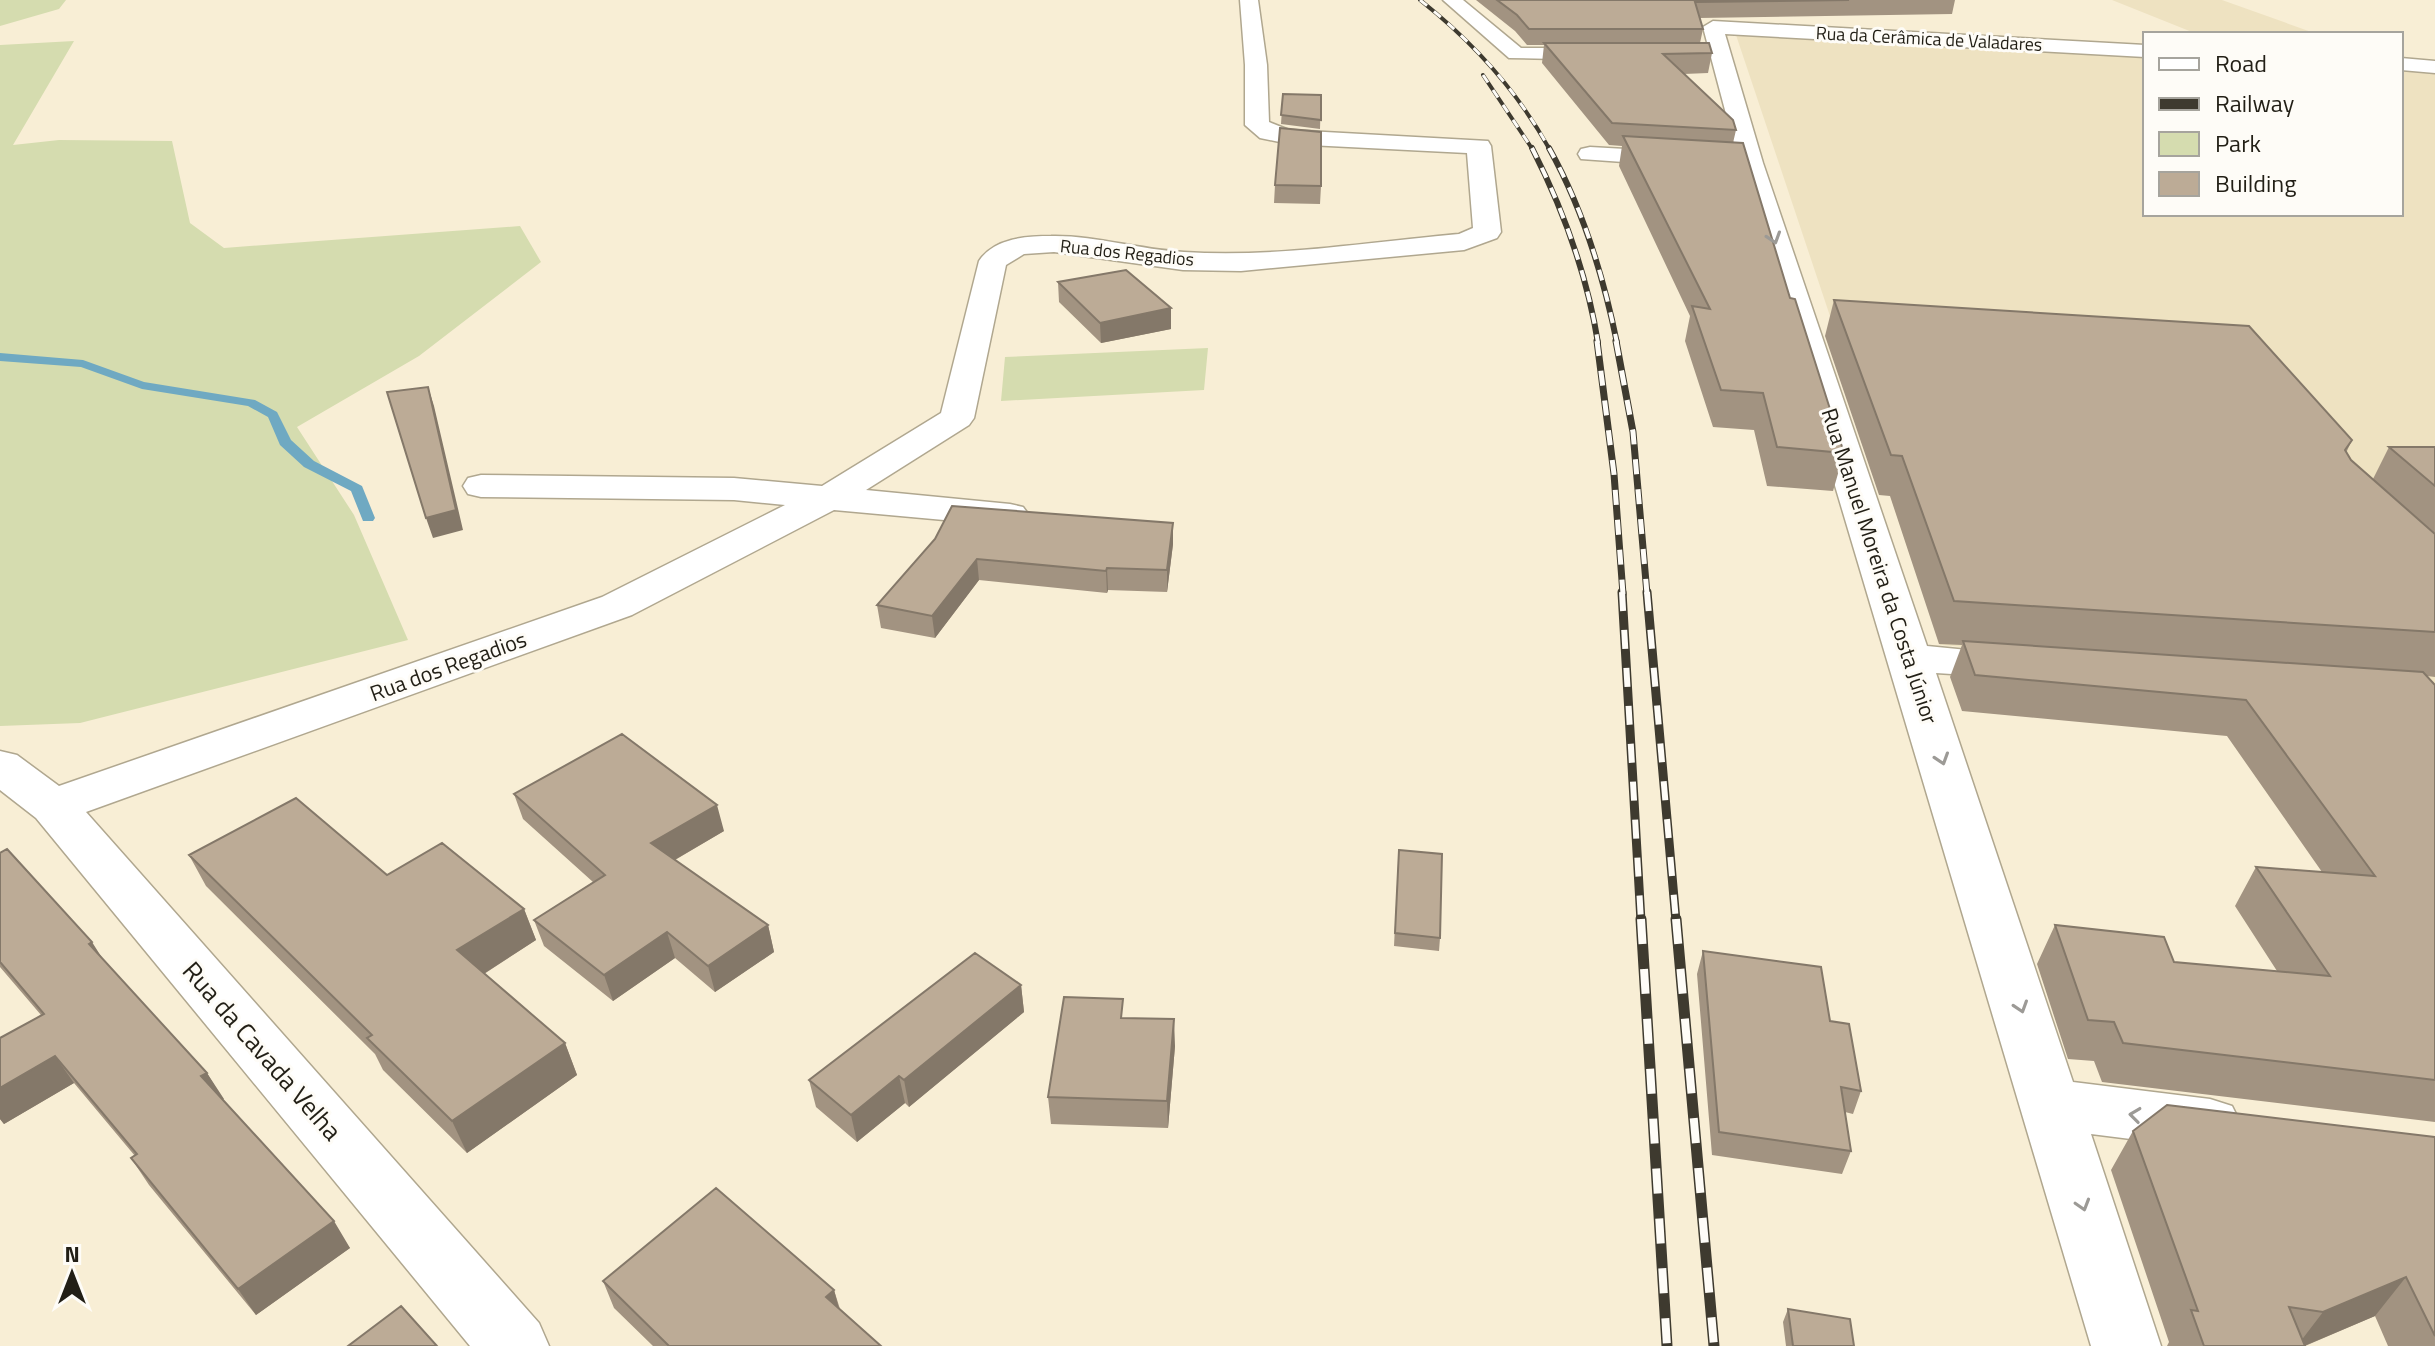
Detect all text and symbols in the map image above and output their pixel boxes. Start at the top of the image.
street label: Rua da Cerâmica de Valadares [1815,19,2043,58]
legend [2143,32,2403,216]
text: Road [2215,45,2267,81]
text: Railway [2215,85,2295,121]
text: Park [2215,125,2261,161]
text: Building [2215,165,2297,201]
one-way arrow [1765,230,1781,244]
street label: Rua dos Regadios [1059,232,1195,273]
street label: Rua Manuel Moreira da Costa Júnior [1813,404,1947,729]
street label: Rua dos Regadios [365,622,531,710]
one-way arrow [1932,751,1948,765]
street label: Rua da Cavada Velha [173,952,351,1149]
one-way arrow [2011,999,2027,1013]
one-way arrow [2128,1106,2141,1123]
one-way arrow [2074,1198,2090,1212]
north arrow [32,1234,112,1314]
text: N [64,1237,80,1271]

